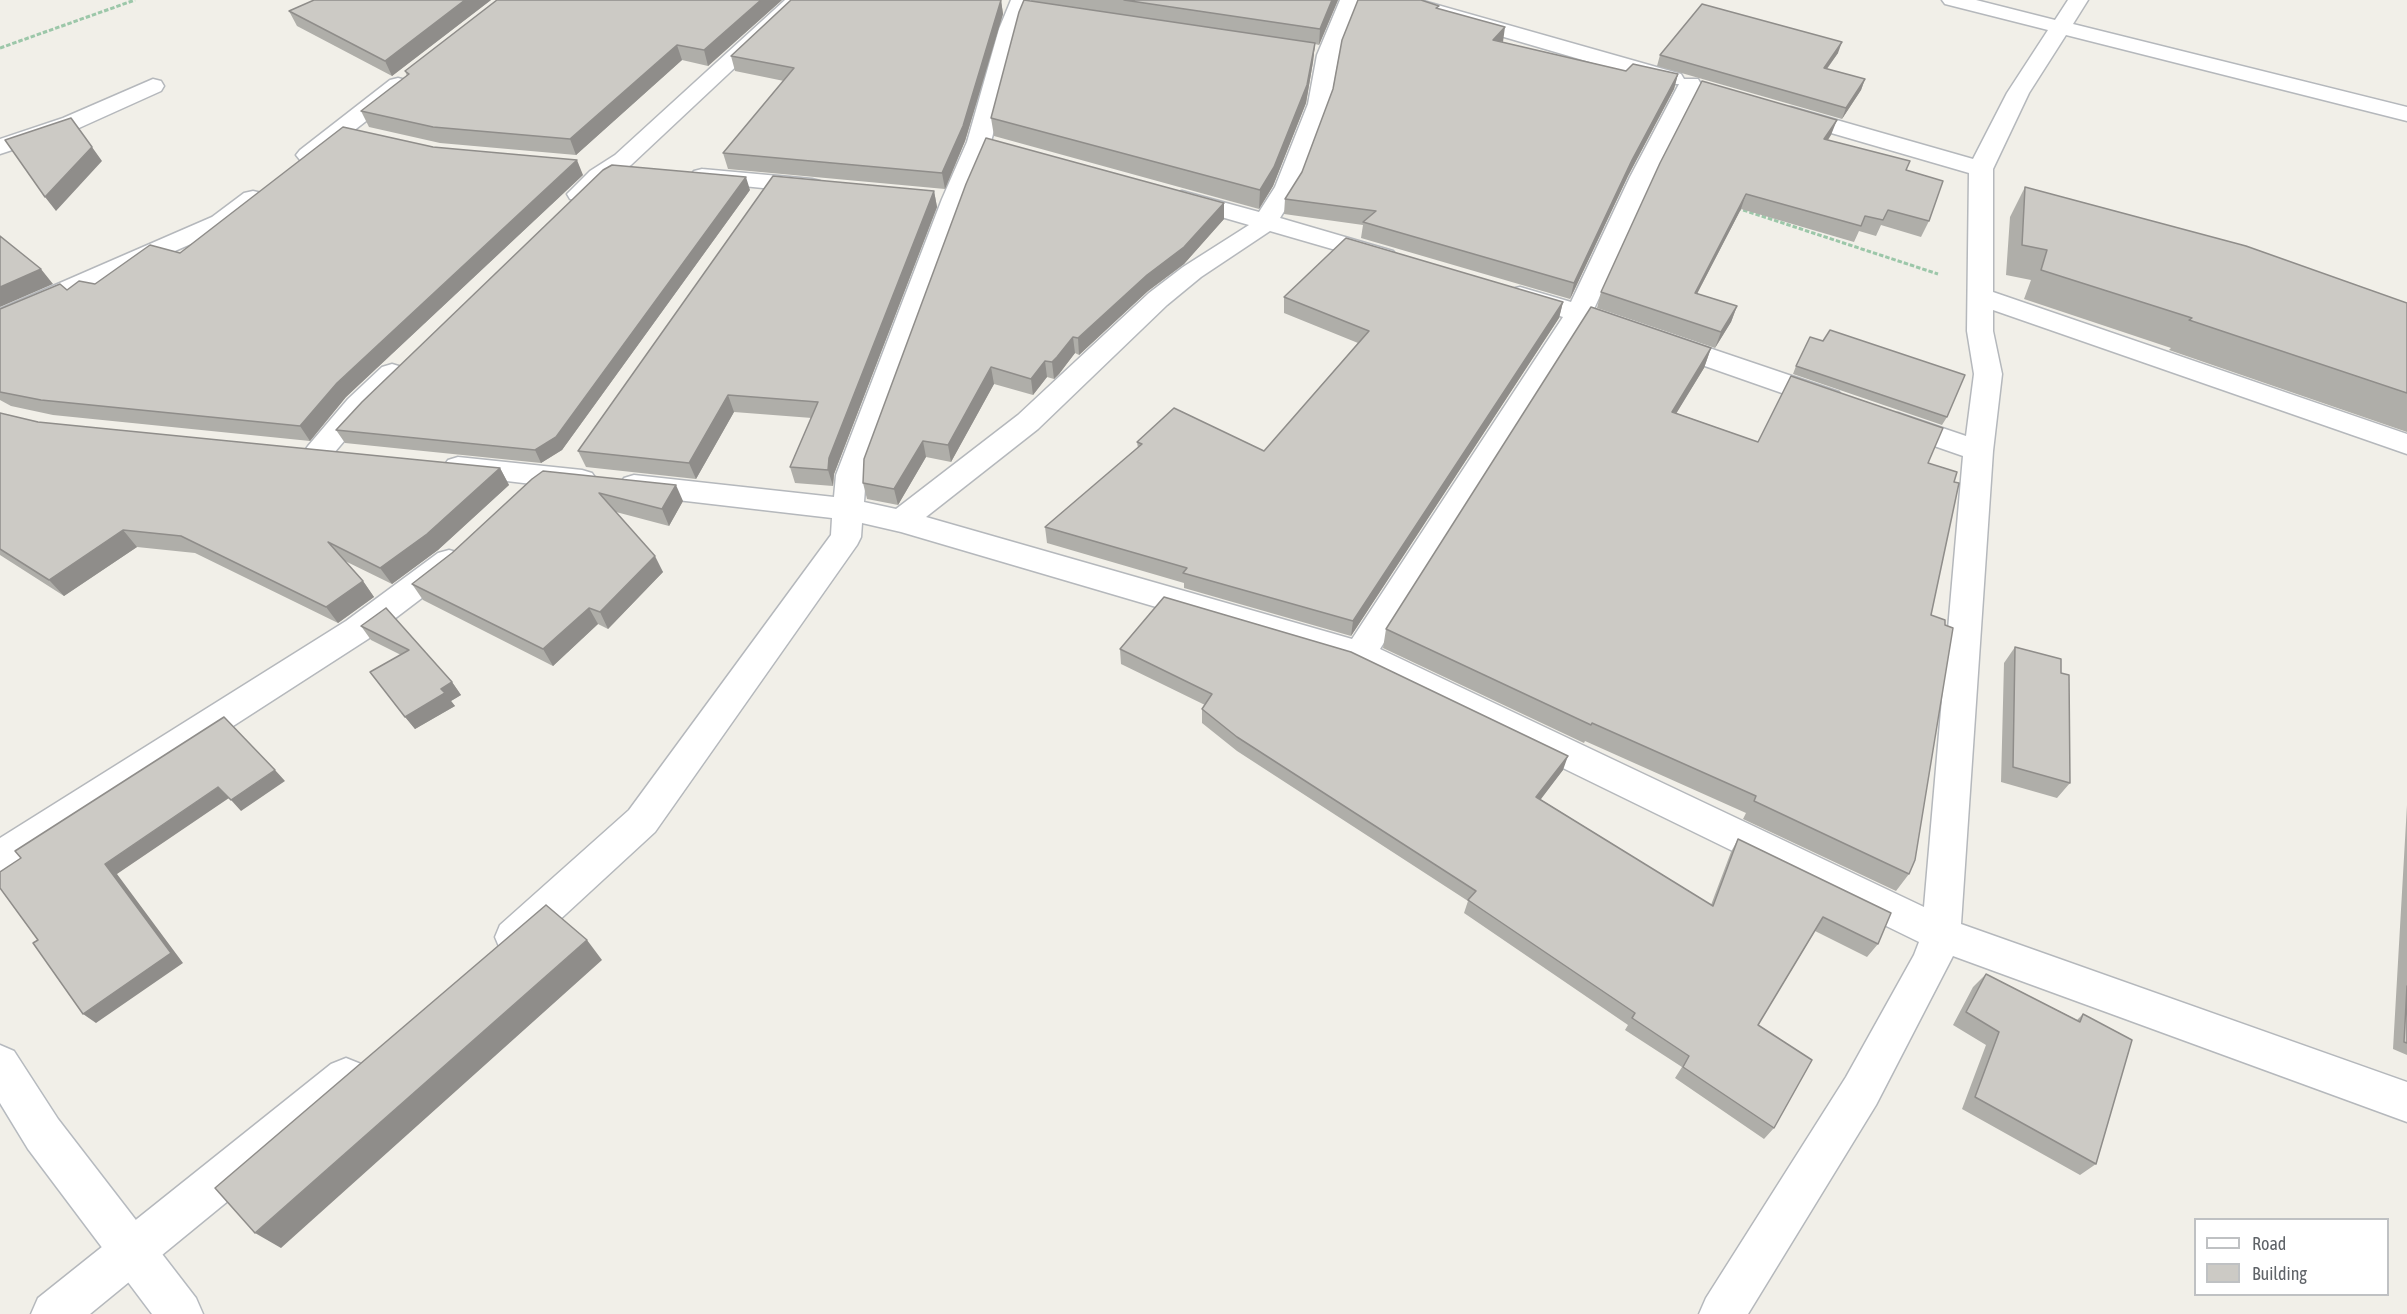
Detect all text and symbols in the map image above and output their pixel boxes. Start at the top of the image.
legend [2194,1218,2389,1296]
text: Road [2252,1233,2286,1254]
text: Building [2252,1263,2307,1284]

